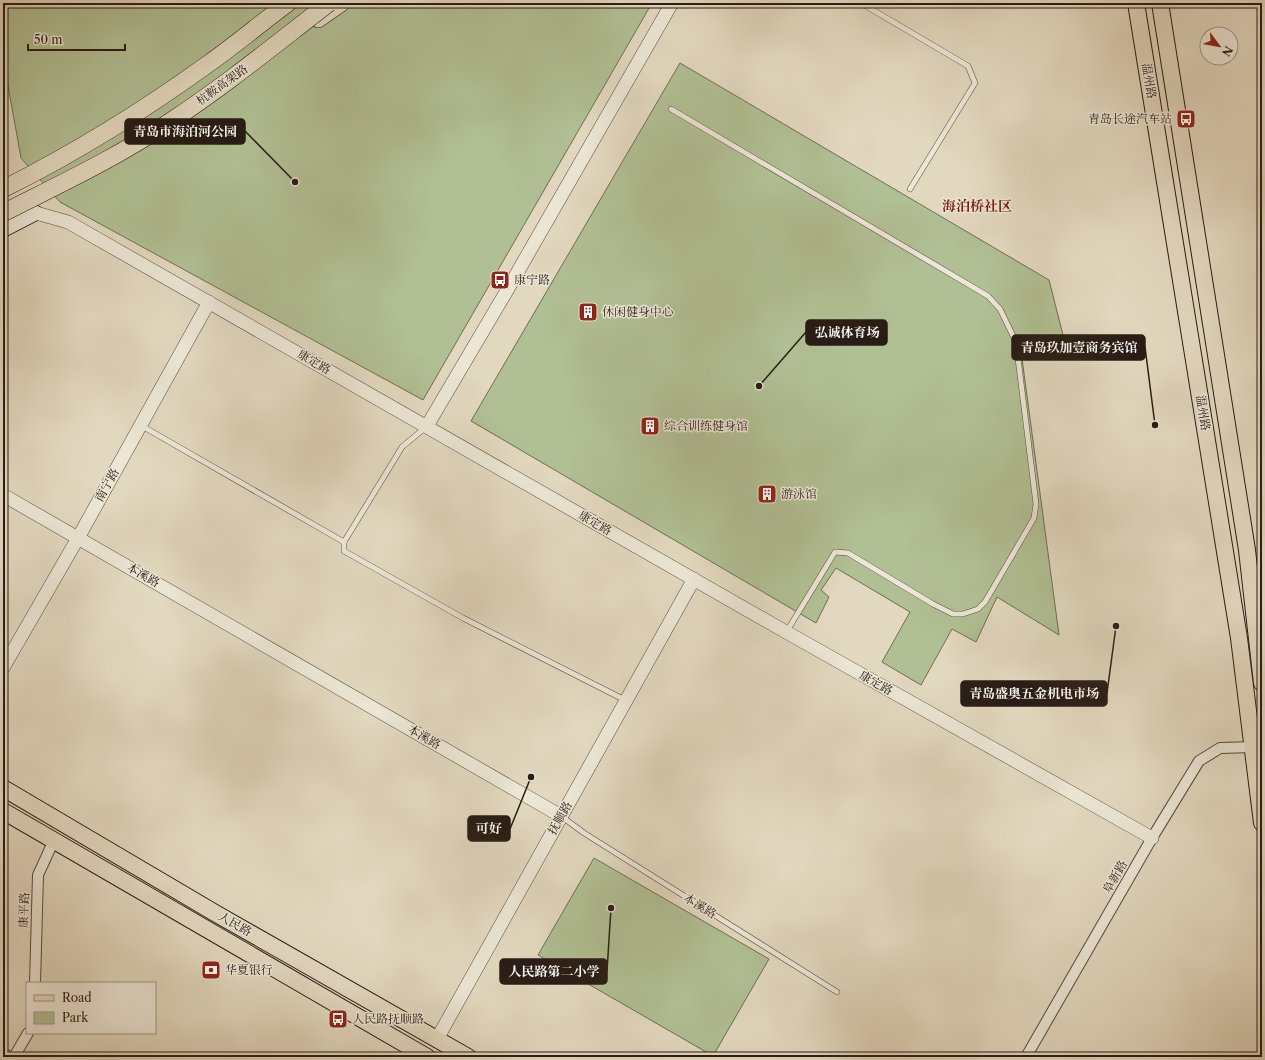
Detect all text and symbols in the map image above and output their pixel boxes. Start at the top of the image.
scale bar [28,26,125,52]
north arrow [1199,26,1239,66]
text: 50 m [34,32,63,47]
text: N [1219,44,1236,59]
street label: 杭鞍高架路 [193,61,250,108]
street label: 温州路 [1139,62,1160,100]
bus stop icon: 青岛长途汽车站 [1175,108,1197,130]
place label: 青岛长途汽车站 [1088,111,1172,126]
callout: 青岛市海泊河公园 [125,119,245,144]
text: 青岛市海泊河公园 [133,123,237,139]
district label: 海泊桥社区 [942,197,1012,215]
bus stop icon: 康宁路 [489,269,511,291]
place label: 康宁路 [514,272,550,287]
building icon: 休闲健身中心 [577,301,599,323]
place label: 休闲健身中心 [602,304,674,319]
callout: 弘诚体育场 [806,320,887,345]
text: 弘诚体育场 [814,324,880,340]
callout: 青岛玖加壹商务宾馆 [1012,335,1145,360]
text: 青岛玖加壹商务宾馆 [1020,339,1138,355]
street label: 康定路 [295,346,334,377]
street label: 温州路 [1193,394,1214,432]
building icon: 综合训练健身馆 [639,415,661,437]
place label: 综合训练健身馆 [664,418,748,433]
street label: 南宁路 [91,465,122,504]
building icon: 游泳馆 [756,483,778,505]
place label: 游泳馆 [781,486,817,501]
street label: 康定路 [576,507,615,538]
street label: 本溪路 [124,559,163,590]
street label: 康定路 [857,667,896,698]
callout: 青岛盛奥五金机电市场 [961,681,1107,706]
text: 青岛盛奥五金机电市场 [969,685,1099,701]
street label: 本溪路 [405,721,444,752]
street label: 抚顺路 [544,798,575,837]
callout: 可好 [468,816,510,841]
text: 可好 [476,820,502,836]
street label: 阜新路 [1099,857,1130,896]
street label: 本溪路 [681,890,720,921]
street label: 康平路 [15,892,32,928]
street label: 人民路 [216,908,255,939]
bank icon: 华夏银行 [200,959,222,981]
callout: 人民路第二小学 [500,959,607,984]
place label: 华夏银行 [225,962,273,977]
text: 人民路第二小学 [508,963,600,979]
legend [26,982,156,1034]
text: Road [62,990,92,1005]
bus stop icon: 人民路抚顺路 [327,1008,349,1030]
text: Park [62,1010,89,1025]
place label: 人民路抚顺路 [352,1011,424,1026]

